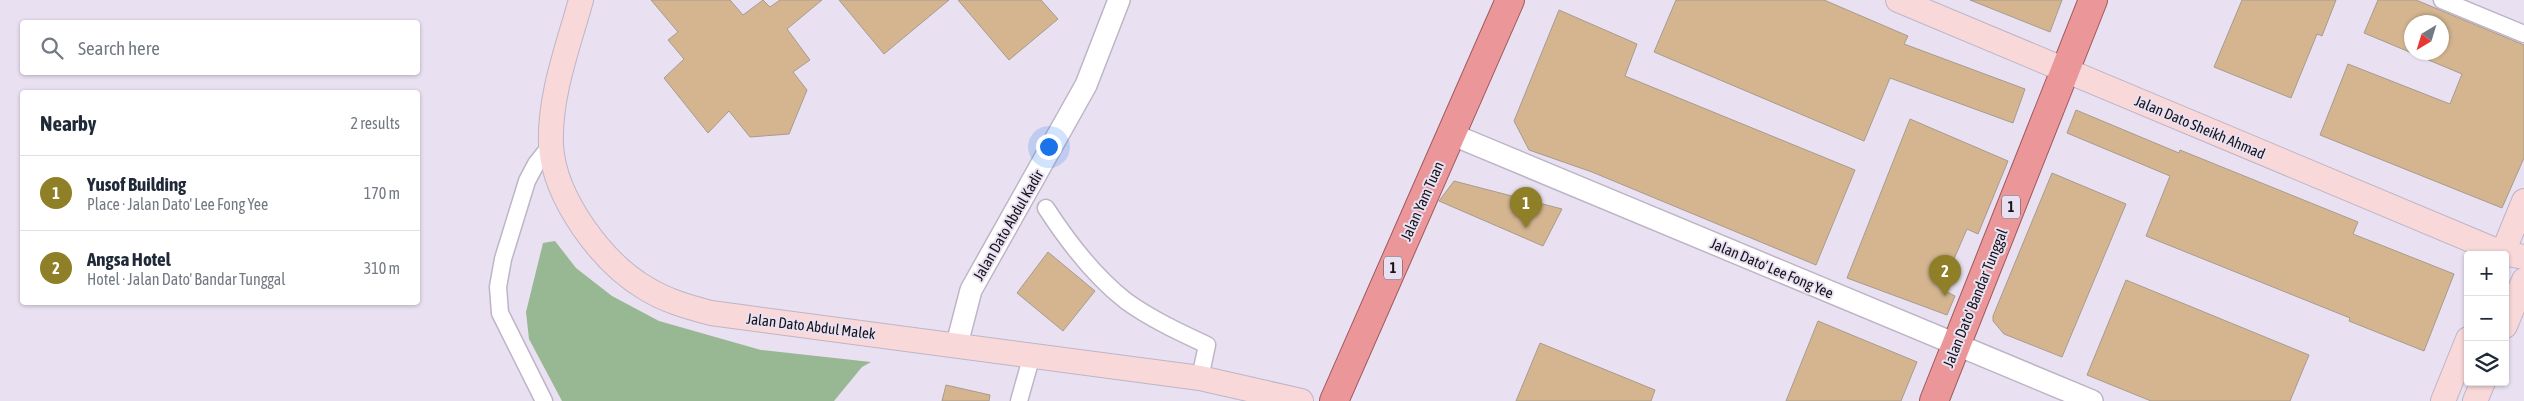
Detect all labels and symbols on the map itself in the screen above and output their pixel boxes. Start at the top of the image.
north arrow [2404,15,2449,60]
street label: Jalan Dato Sheikh Ahmad [2132,92,2268,162]
your location [1036,134,1062,160]
street label: Jalan Yam Tuan [1397,159,1447,243]
street label: Jalan Dato Abdul Kadir [969,166,1047,283]
pin: 1 [1510,187,1542,228]
road number: 1 [2002,196,2020,218]
street label: Jalan Dato' Bandar Tunggal [1939,226,2011,370]
street label: Jalan Dato' Lee Fong Yee [1708,234,1836,302]
pin: 2 [1929,255,1961,296]
road number: 1 [1384,256,1402,280]
street label: Jalan Dato Abdul Malek [746,310,877,342]

